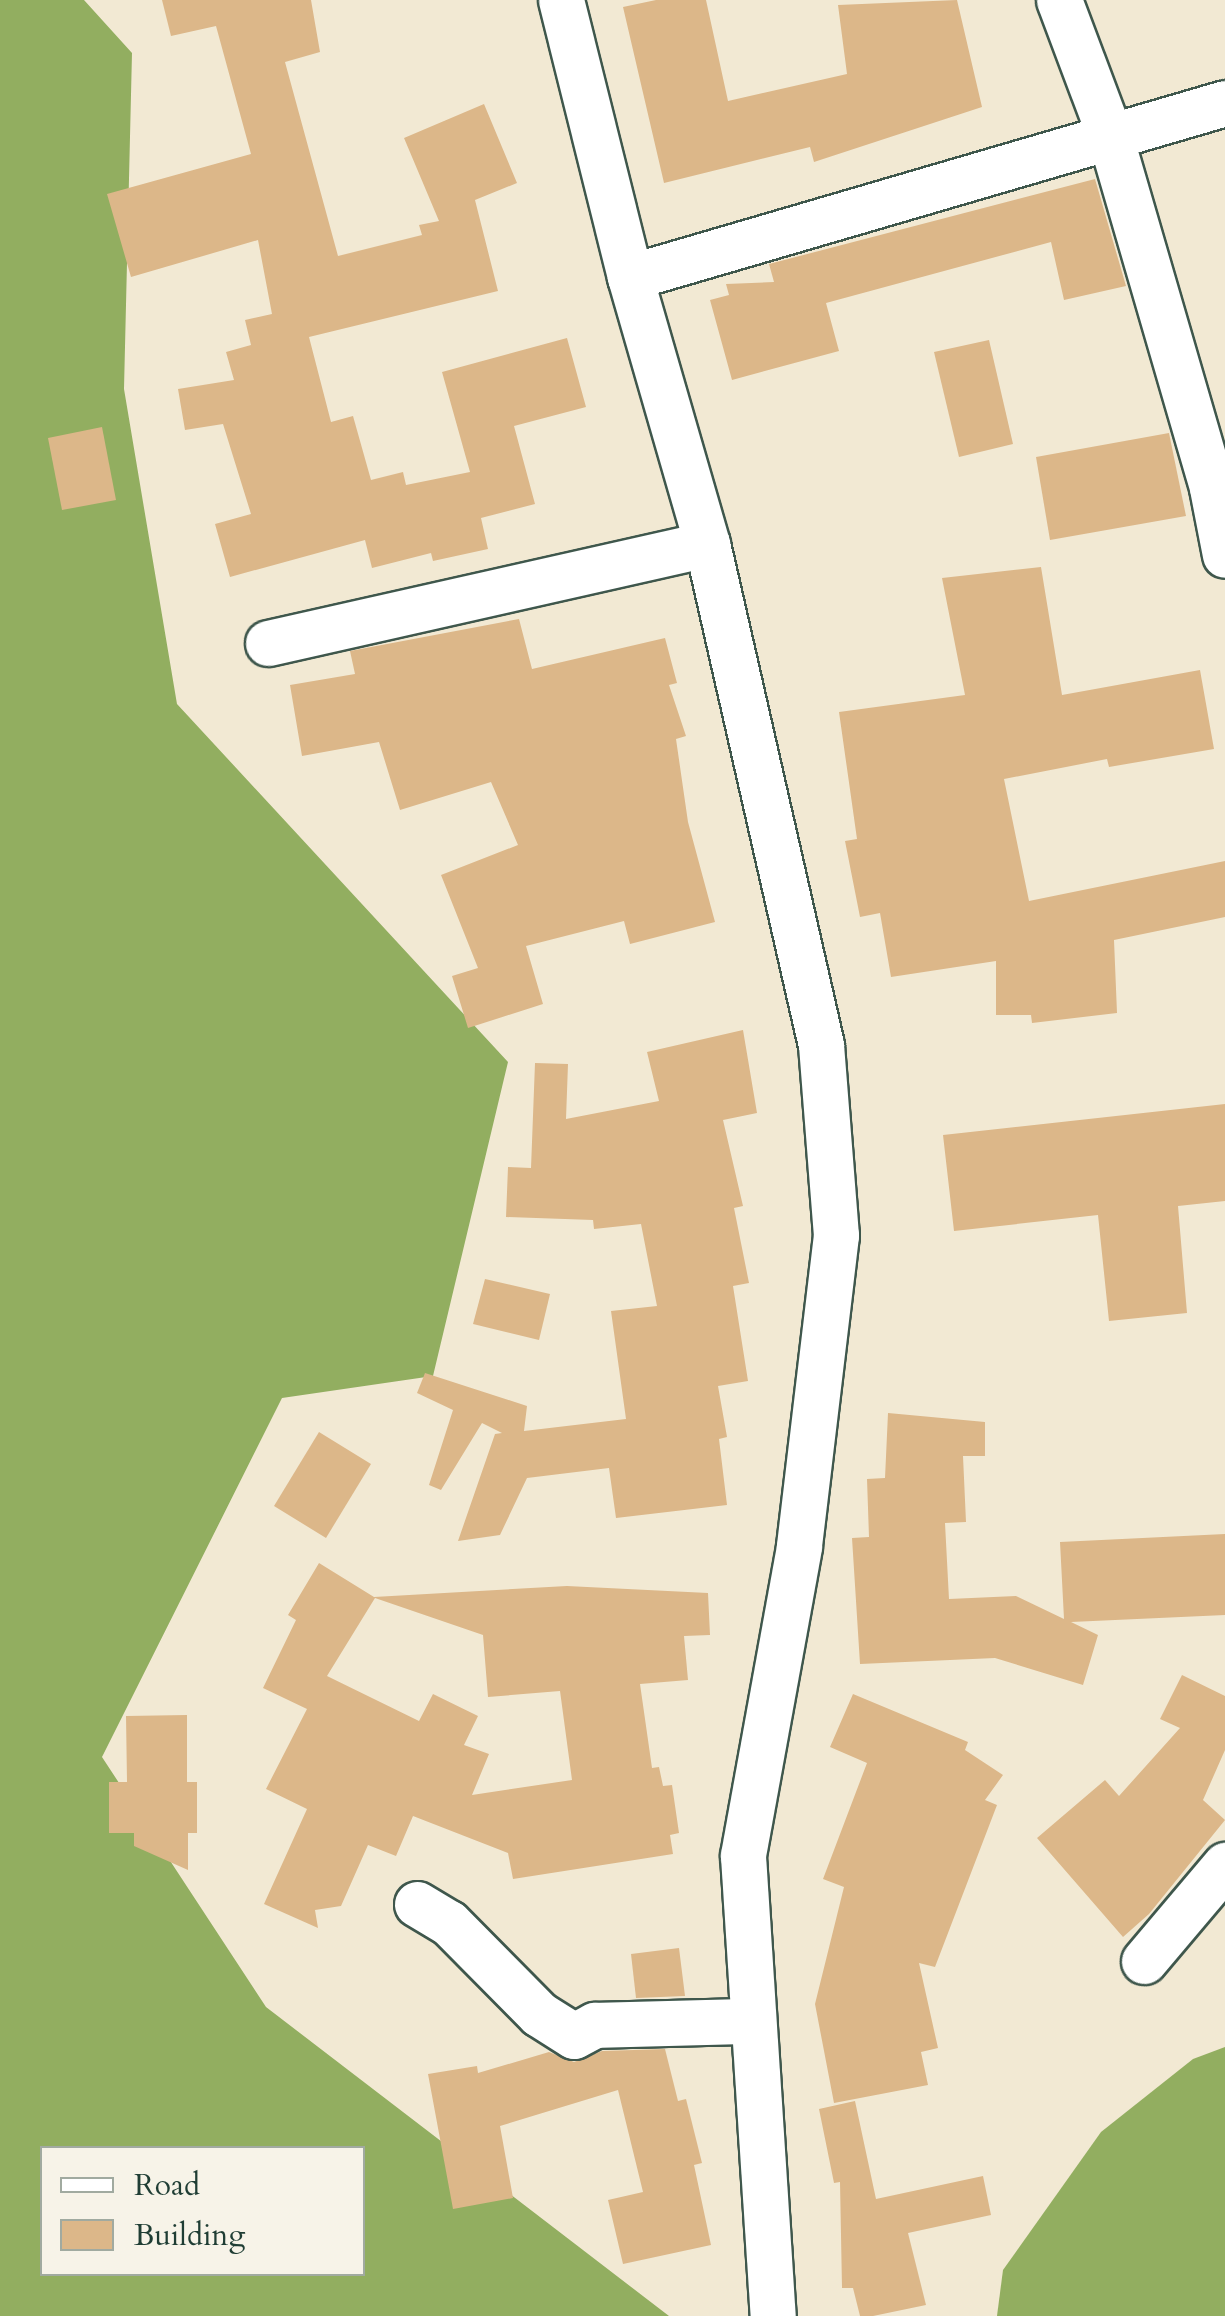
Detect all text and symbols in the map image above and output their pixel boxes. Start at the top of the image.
legend [40,2146,365,2276]
text: Road [134,2165,200,2206]
text: Building [134,2215,245,2256]

